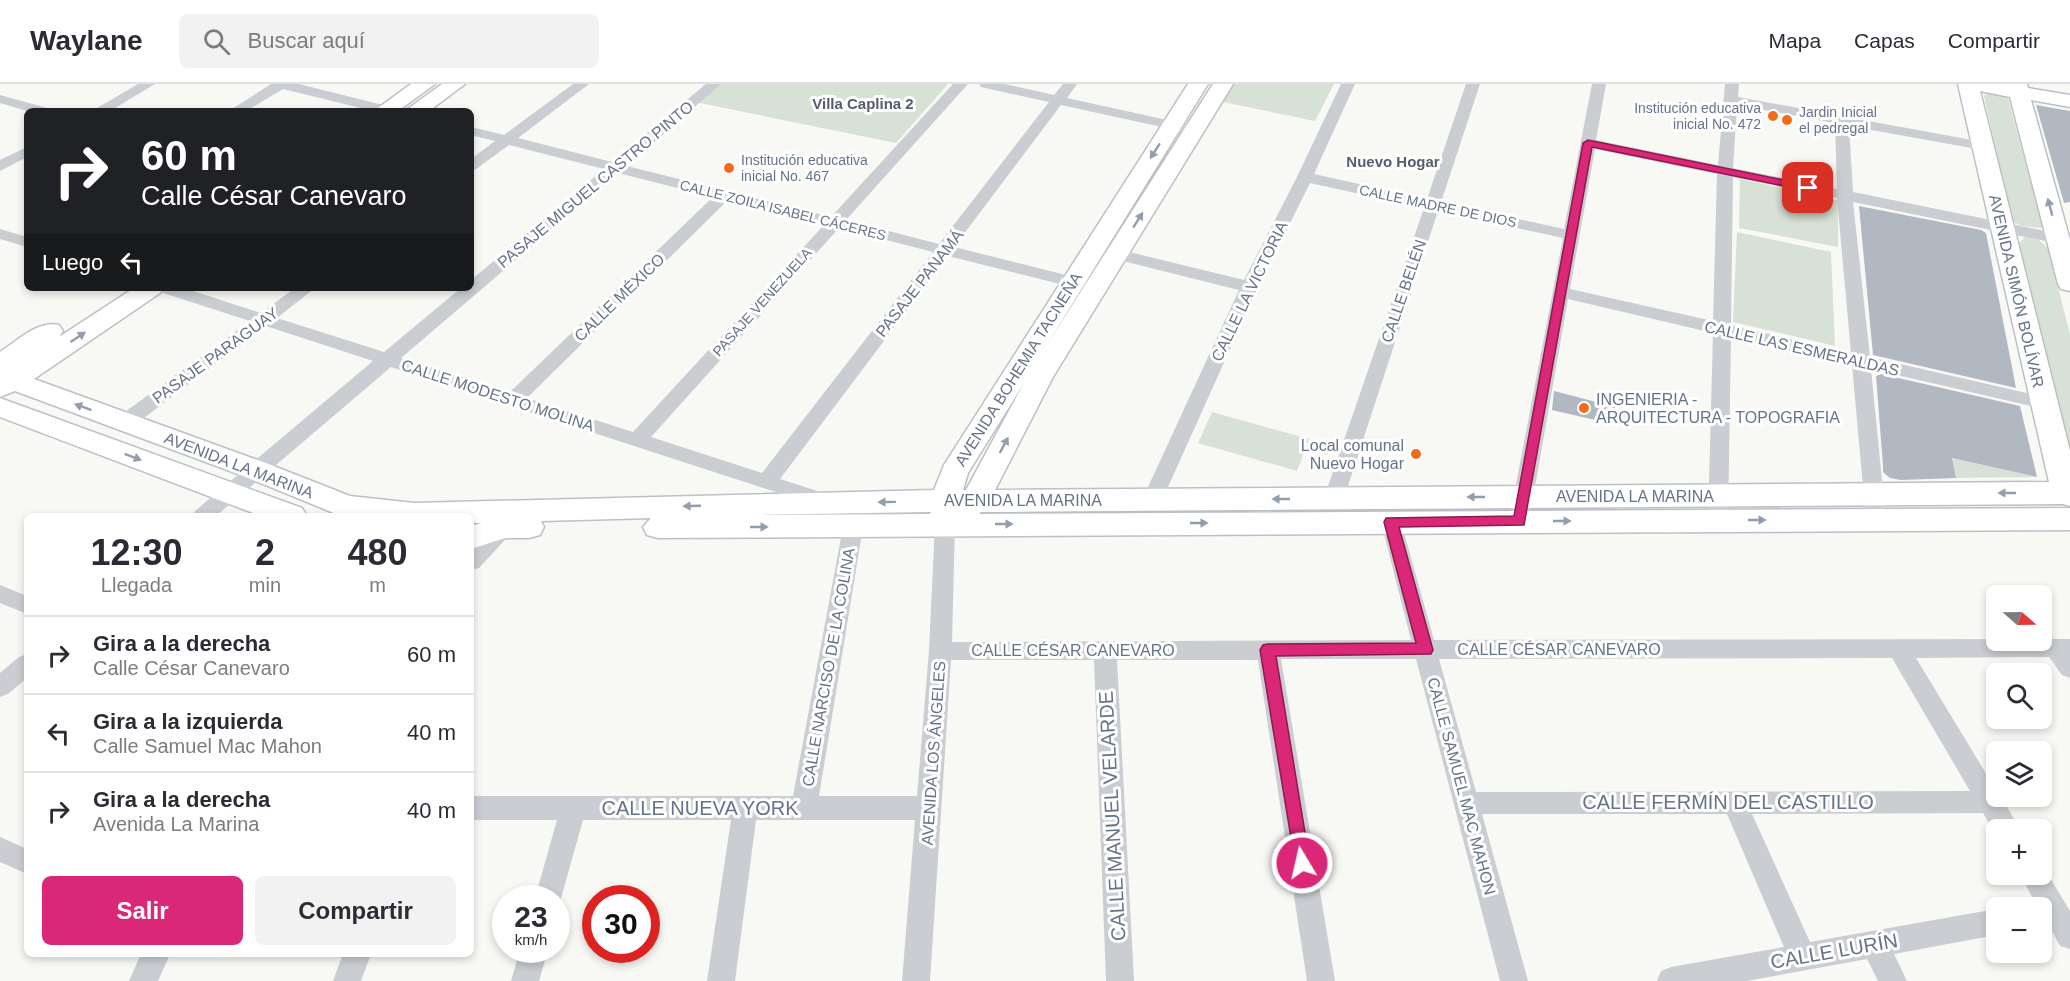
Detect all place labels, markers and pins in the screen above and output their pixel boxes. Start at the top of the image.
place label: Institución educativa inicial No. 472 [1634,100,1761,132]
place label: Jardin Inicial el pedregal [1799,104,1877,136]
marker: Institución educativa inicial No. 472 [1766,109,1780,123]
marker: Jardin Inicial el pedregal [1780,113,1794,127]
place label: Institución educativa inicial No. 467 [741,152,868,184]
marker: Institución educativa inicial No. 467 [722,161,736,175]
pin [1782,162,1833,213]
place label: INGENIERIA - ARQUITECTURA - TOPOGRAFIA [1596,391,1840,426]
marker: INGENIERIA - ARQUITECTURA - TOPOGRAFIA [1577,401,1591,415]
place label: Local comunal Nuevo Hogar [1301,437,1405,472]
marker: Local comunal Nuevo Hogar [1409,447,1423,461]

